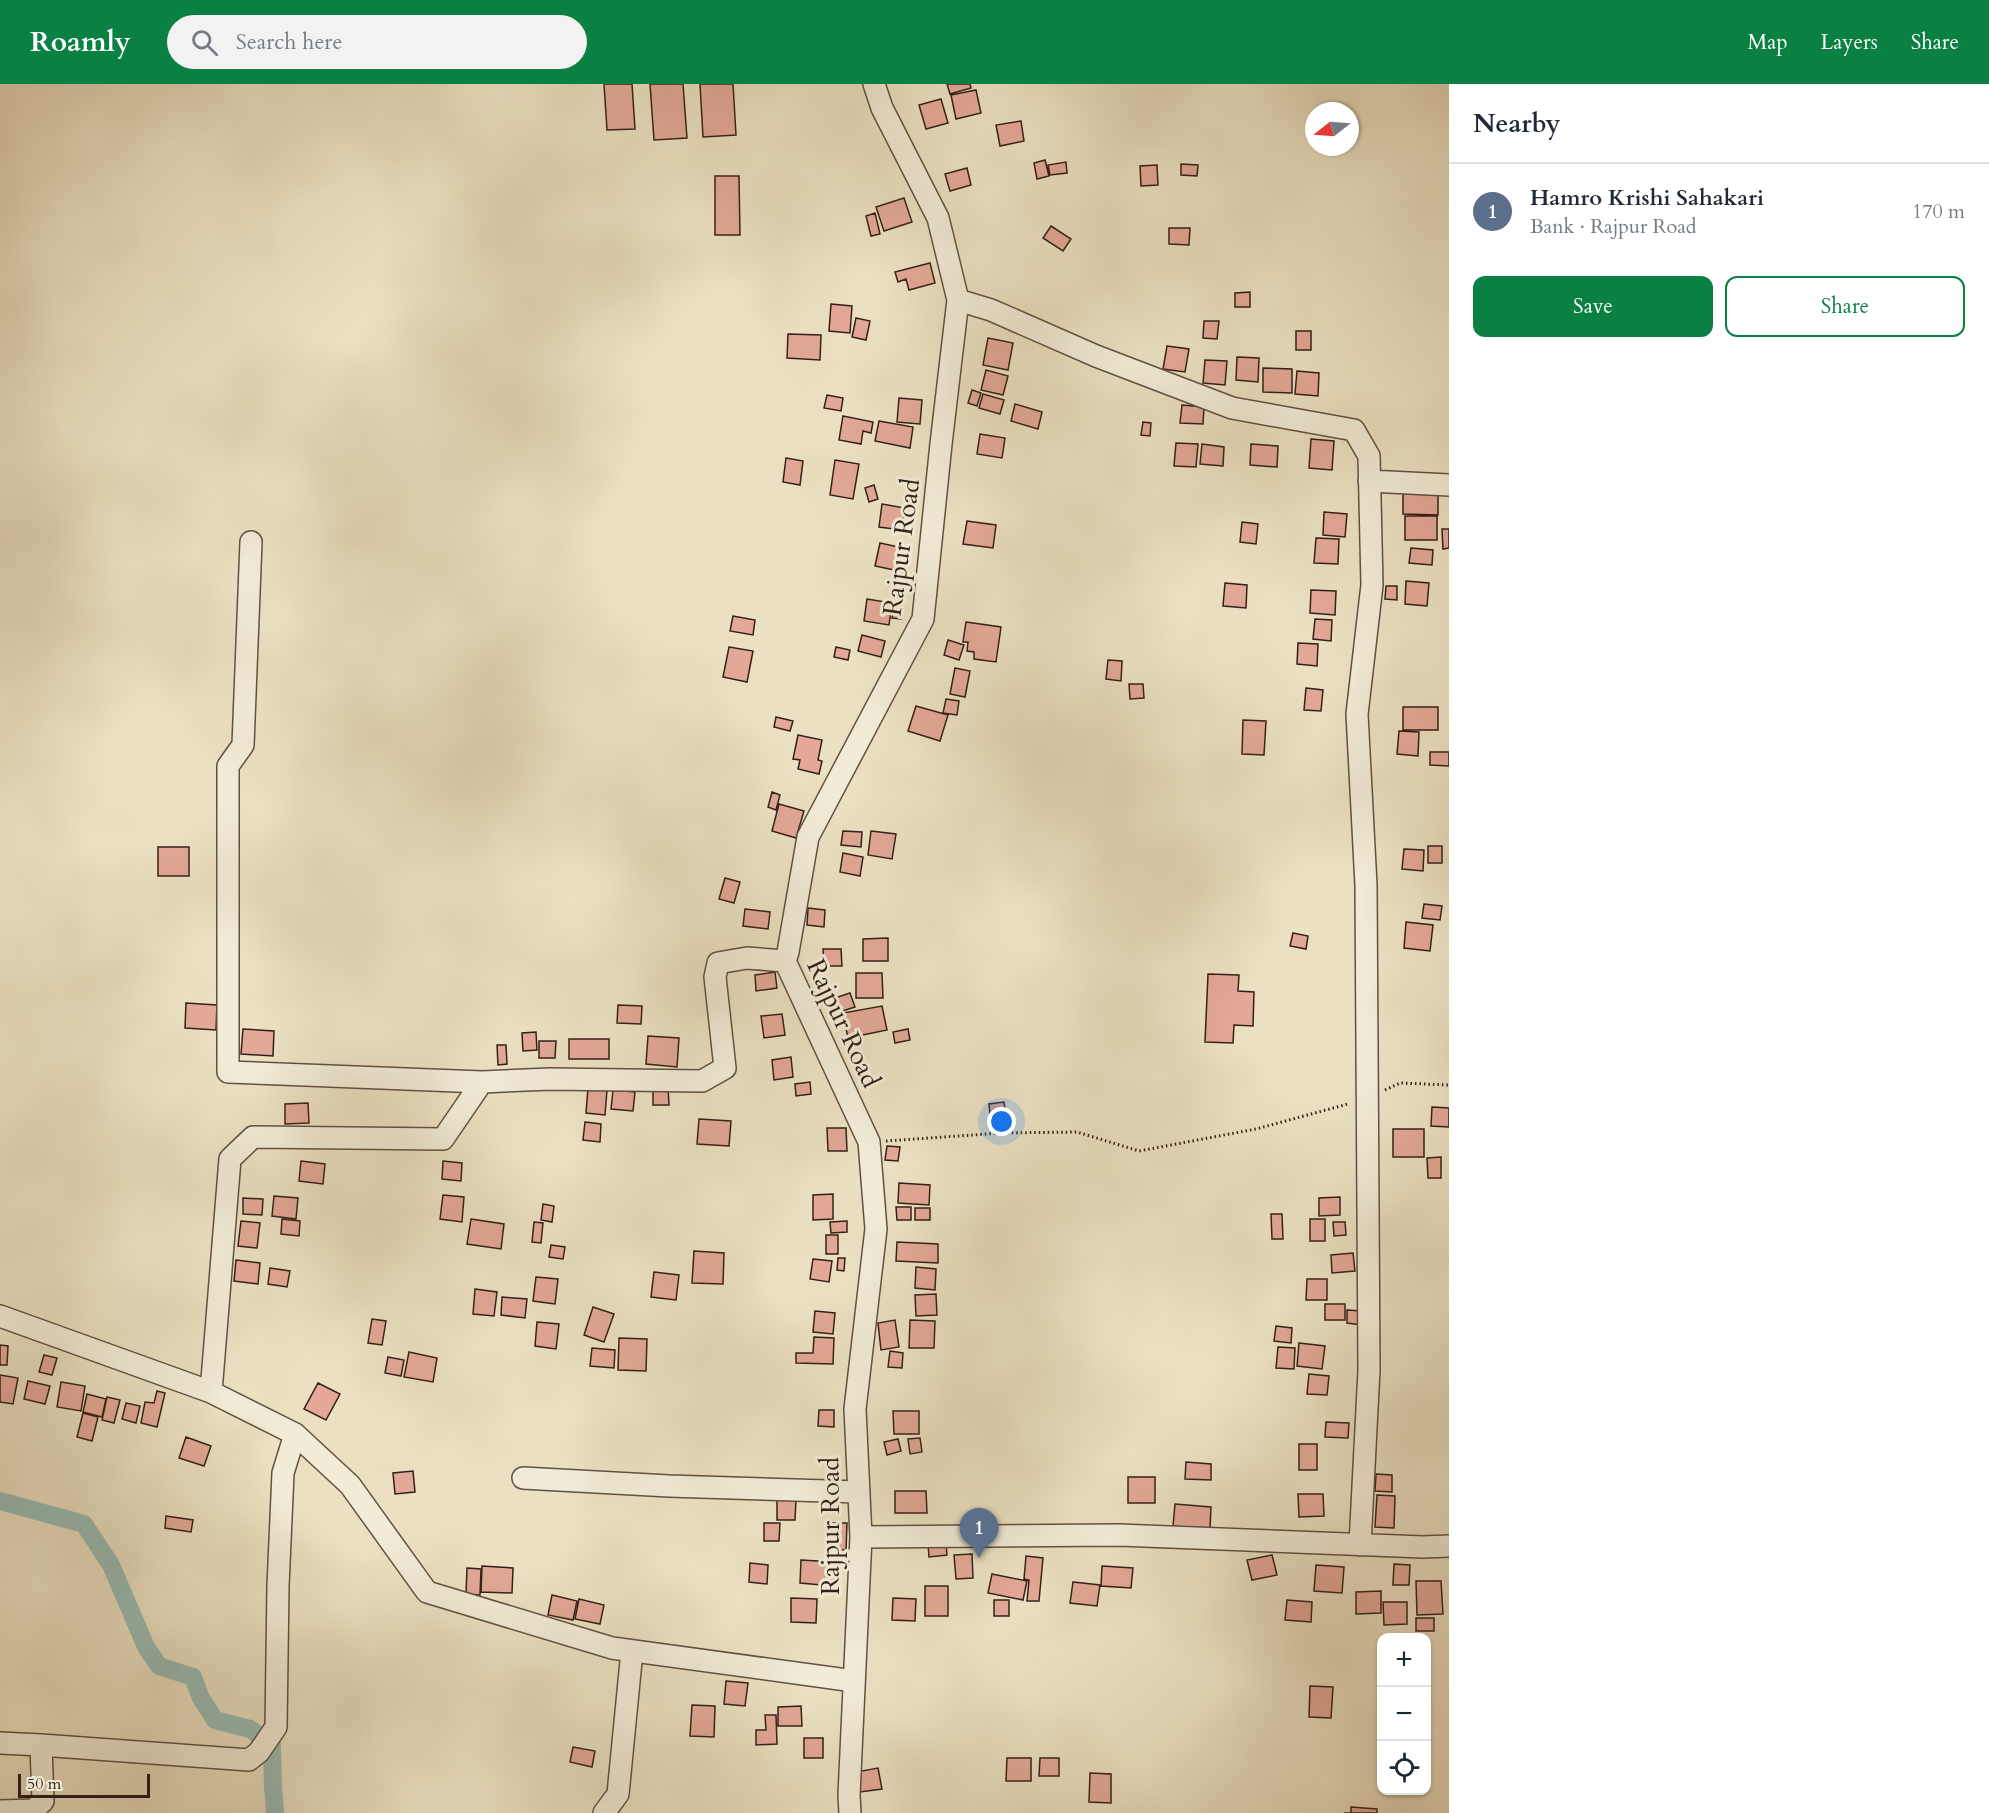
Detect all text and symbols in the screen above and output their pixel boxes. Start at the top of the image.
search box [167,15,587,69]
text: Roamly [30,23,131,61]
icon: search [188,26,221,59]
text: Search here [236,27,342,57]
text: Map [1748,28,1788,57]
text: Layers [1821,28,1878,57]
text: Share [1911,28,1959,57]
north arrow [1305,102,1359,156]
text: Nearby [1473,106,1561,141]
text: Hamro Krishi Sahakari [1530,183,1764,213]
text: 1 [1487,198,1498,225]
text: 170 m [1912,198,1965,225]
text: Bank · Rajpur Road [1530,213,1697,240]
button: Save [1473,276,1713,337]
button: Share [1725,276,1965,337]
street label: Rajpur Road [875,476,928,618]
street label: Rajpur Road [798,953,889,1093]
your location [987,1107,1016,1136]
street label: Rajpur Road [813,1457,848,1595]
pin: 1 [960,1508,998,1558]
map controls [1377,1633,1431,1795]
button: + [1377,1633,1431,1687]
button: − [1377,1687,1431,1741]
button: locate [1377,1741,1431,1795]
scale bar [18,1771,150,1798]
text: 50 m [27,1773,61,1795]

